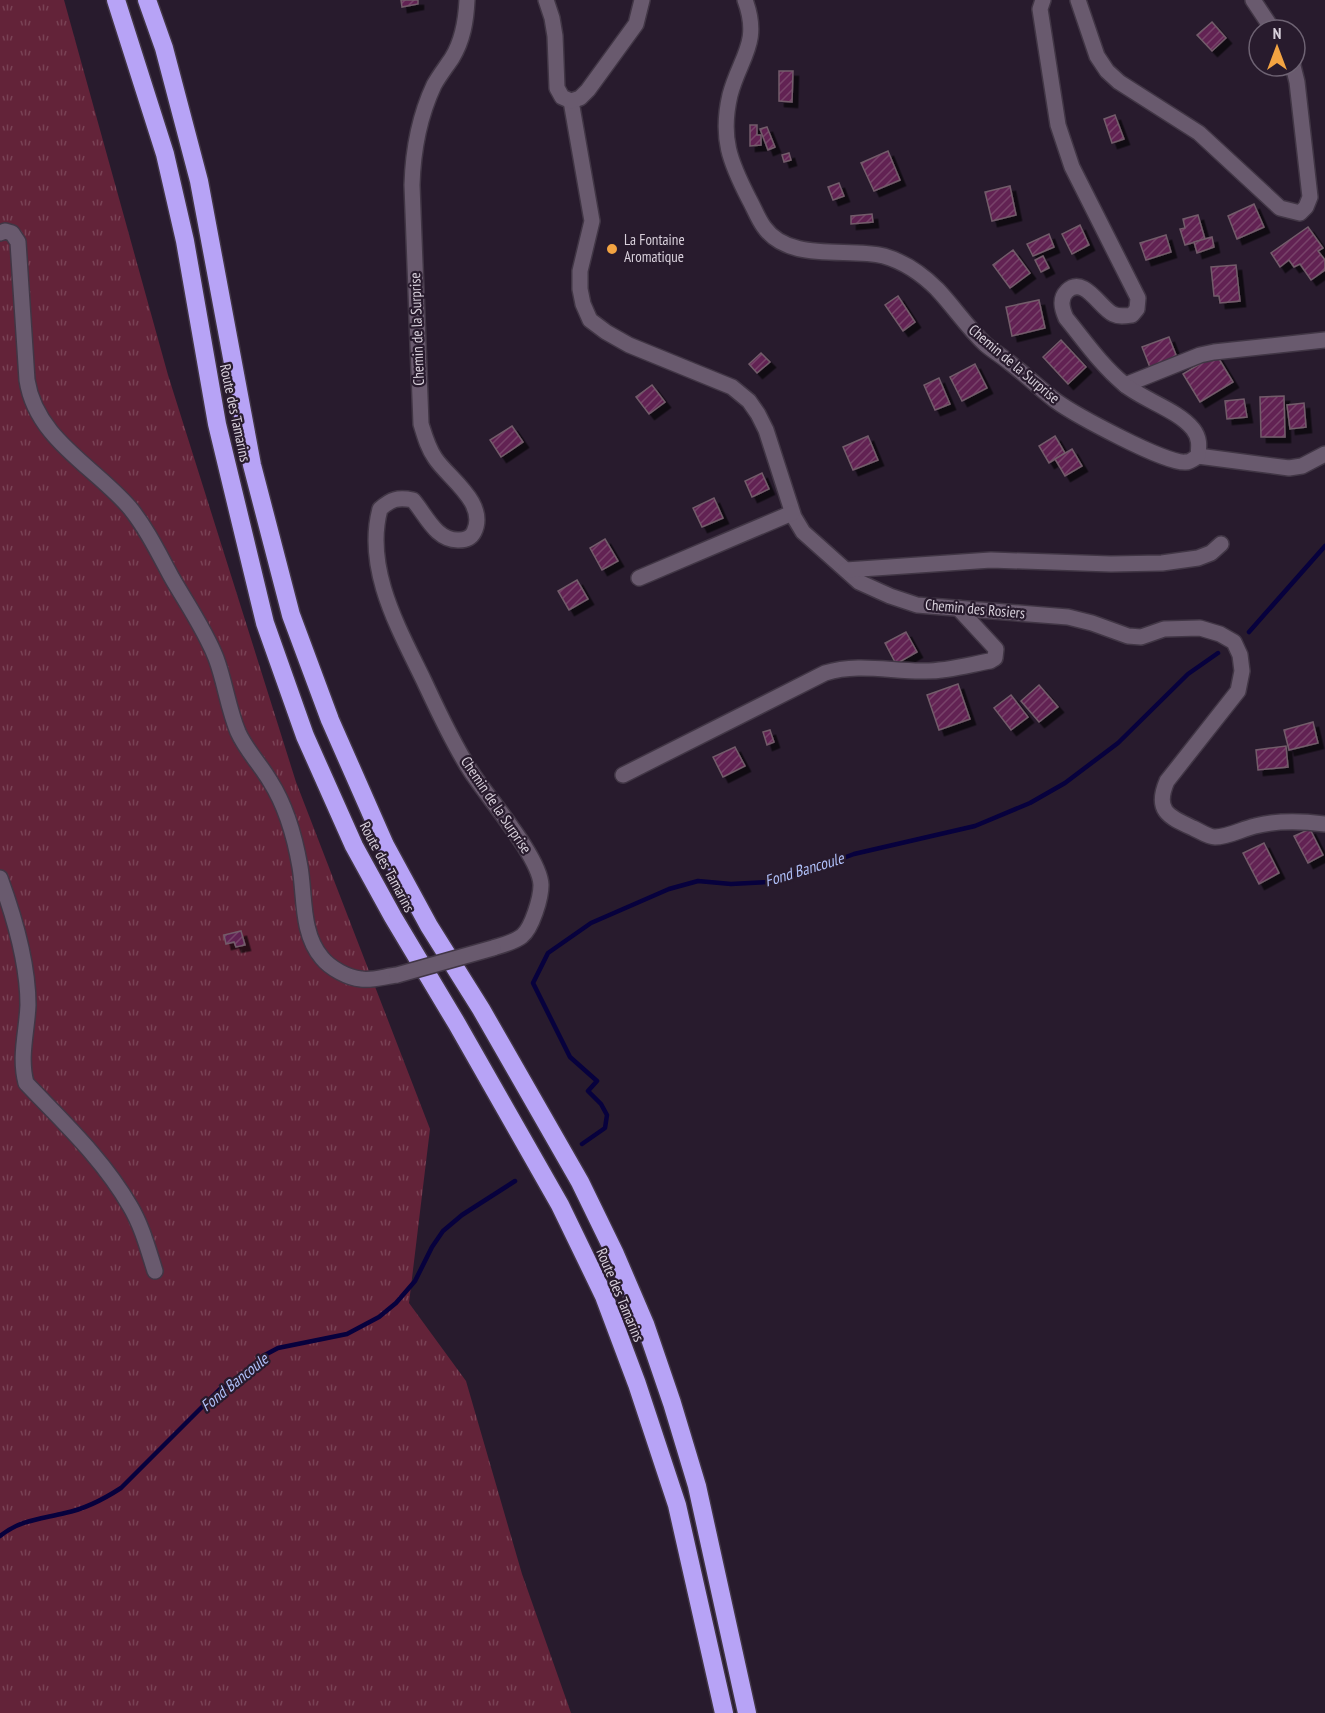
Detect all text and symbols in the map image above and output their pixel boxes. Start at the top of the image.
north arrow [1247,18,1307,78]
text: N [1273,23,1281,43]
place label: La Fontaine Aromatique [624,230,685,266]
marker: La Fontaine Aromatique [605,242,619,256]
street label: Chemin de la Surprise [405,272,428,386]
street label: Chemin de la Surprise [965,320,1064,407]
street label: Route des Tamarins [216,362,255,464]
street label: Chemin des Rosiers [924,595,1026,622]
street label: Chemin de la Surprise [457,752,536,857]
street label: Route des Tamarins [356,818,419,915]
water label: Fond Bancoule [762,847,847,890]
street label: Route des Tamarins [592,1245,649,1344]
water label: Fond Bancoule [196,1348,273,1415]

